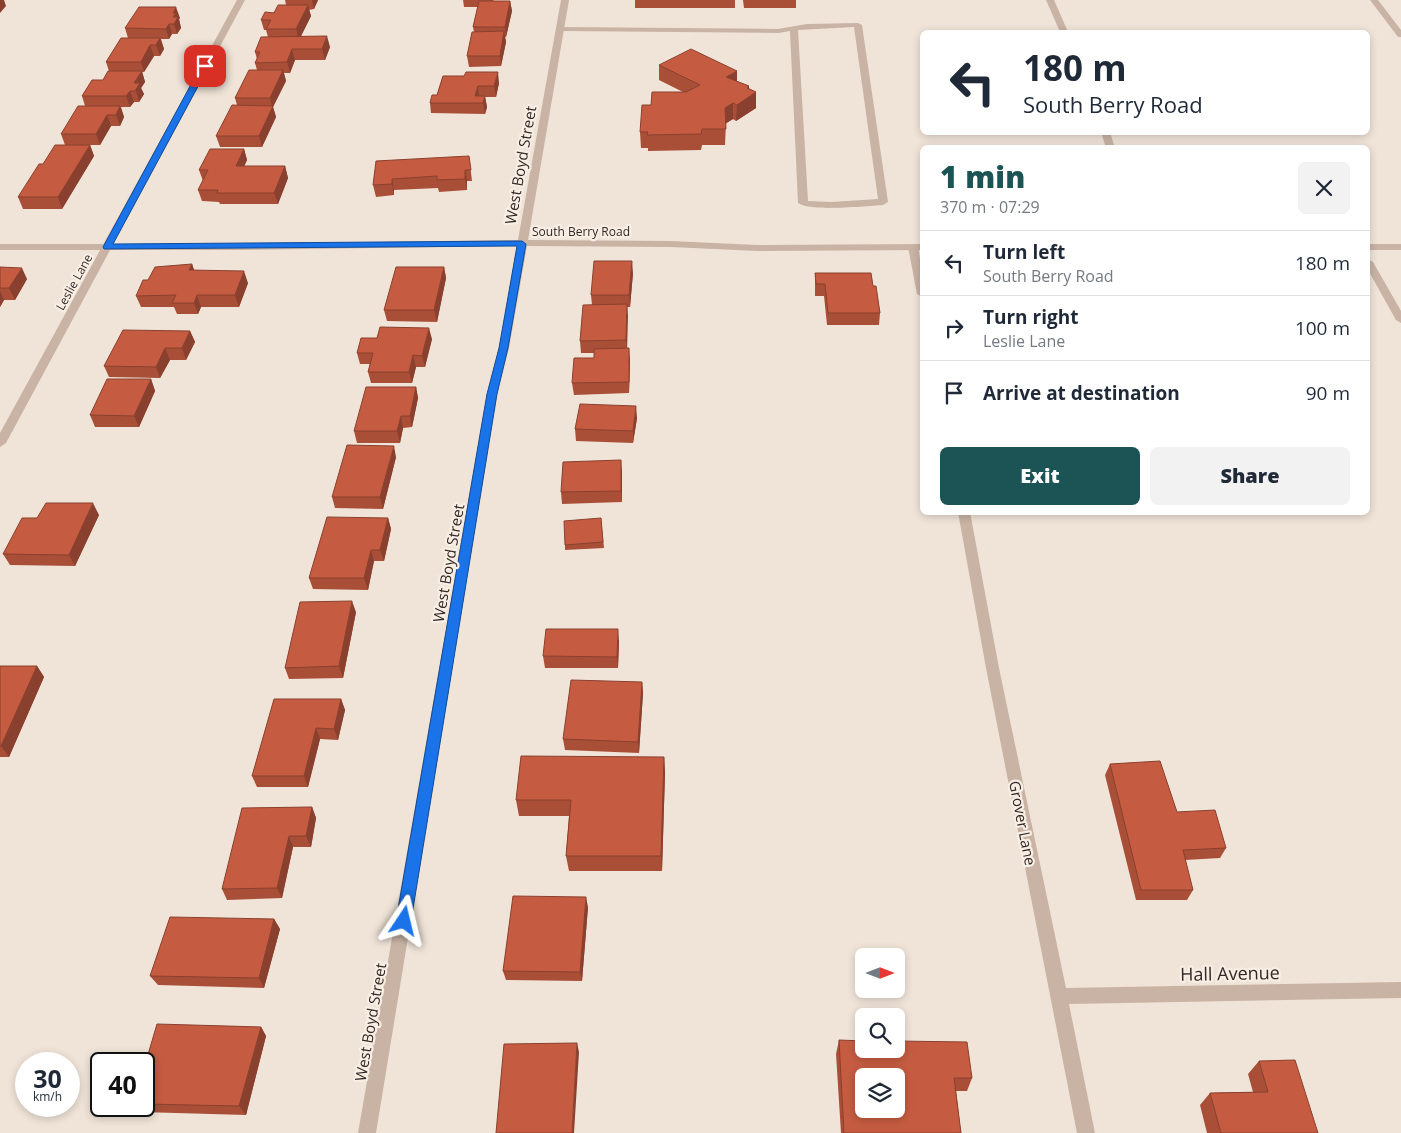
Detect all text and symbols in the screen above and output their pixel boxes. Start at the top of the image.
text: 180 m [1023,44,1127,91]
pin [184,45,226,87]
icon: left [940,50,1005,115]
icon: arrive [191,52,219,80]
text: South Berry Road [1023,89,1203,119]
street label: West Boyd Street [500,104,540,226]
text: 1 min [940,156,1025,197]
button: close [1298,162,1350,214]
text: 370 m · 07:29 [940,196,1040,218]
street label: South Berry Road [532,223,630,240]
text: Turn left [983,239,1065,265]
icon: left [940,249,968,277]
text: 180 m [1295,250,1350,276]
street label: Leslie Lane [52,251,97,313]
text: South Berry Road [983,265,1114,287]
text: Turn right [983,304,1078,330]
icon: right [940,314,968,342]
text: 100 m [1295,315,1350,341]
text: Leslie Lane [983,330,1065,352]
icon: arrive [940,379,968,407]
text: Arrive at destination [983,380,1180,406]
text: 90 m [1306,380,1350,406]
button: Exit [940,447,1140,505]
button: Share [1150,447,1350,505]
street label: West Boyd Street [428,502,468,624]
street label: Grover Lane [1005,779,1041,867]
position arrow [377,894,429,946]
north arrow [855,948,905,998]
map controls [855,948,905,1118]
street label: Hall Avenue [1180,960,1280,986]
street label: West Boyd Street [350,961,390,1083]
button: search [855,1008,905,1058]
speed limit sign: 40 [90,1052,155,1117]
text: 30 [33,1061,62,1095]
button: layers [855,1068,905,1118]
text: km/h [33,1088,62,1105]

